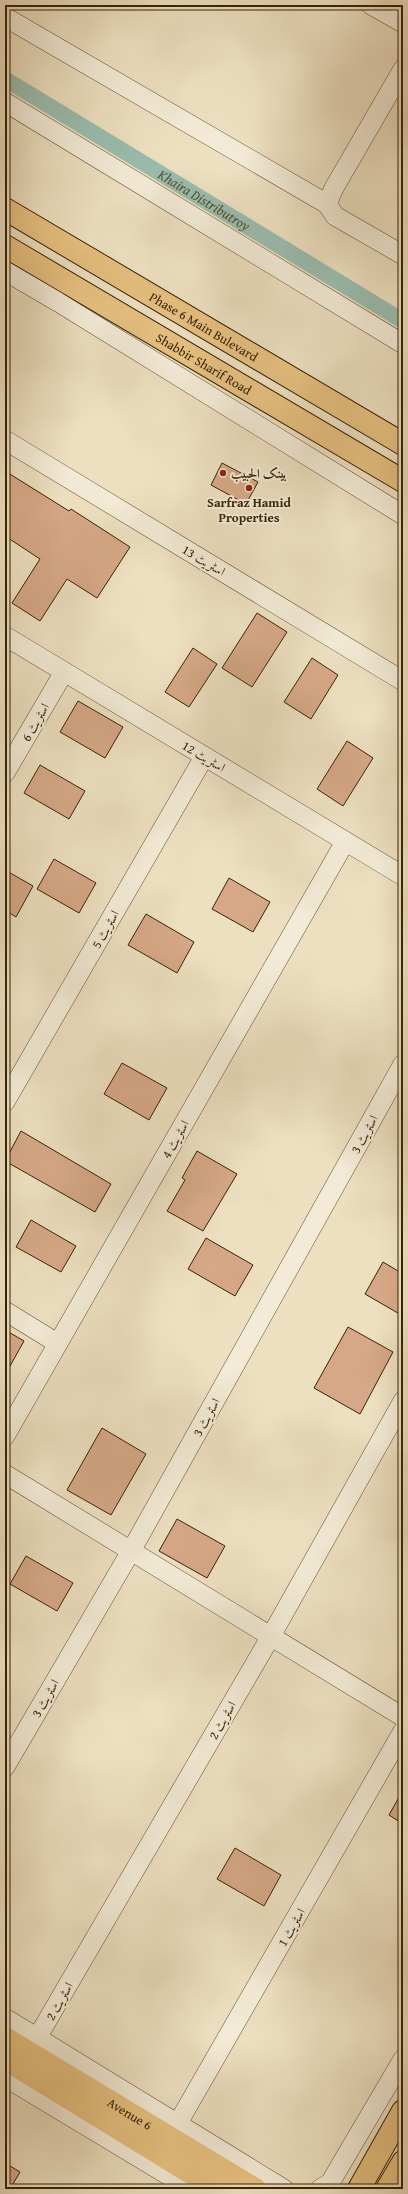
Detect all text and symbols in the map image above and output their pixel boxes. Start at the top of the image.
water label: Khaira Distributroy [153,164,254,236]
street label: Phase 6 Main Bulevard [146,287,262,366]
street label: Shabbir Sharif Road [152,328,255,400]
place label: بينک الحبيب [231,464,287,483]
marker: بينک الحبيب [218,468,228,478]
marker: Sarfraz Hamid Properties [244,483,254,493]
place label: Sarfraz Hamid Properties [207,493,291,527]
street label: اسٹریٹ 13 [178,540,229,581]
street label: اسٹریٹ 6 [17,699,54,745]
street label: اسٹریٹ 12 [178,736,229,777]
street label: اسٹریٹ 5 [87,906,124,952]
street label: اسٹریٹ 3 [346,1111,383,1157]
street label: اسٹریٹ 4 [157,1116,194,1162]
street label: اسٹریٹ 3 [188,1394,225,1440]
street label: اسٹریٹ 3 [27,1675,64,1721]
street label: اسٹریٹ 2 [204,1697,241,1743]
street label: اسٹریٹ 1 [273,1904,310,1950]
street label: اسٹریٹ 2 [41,1978,78,2024]
street label: Avenue 6 [104,2093,156,2135]

